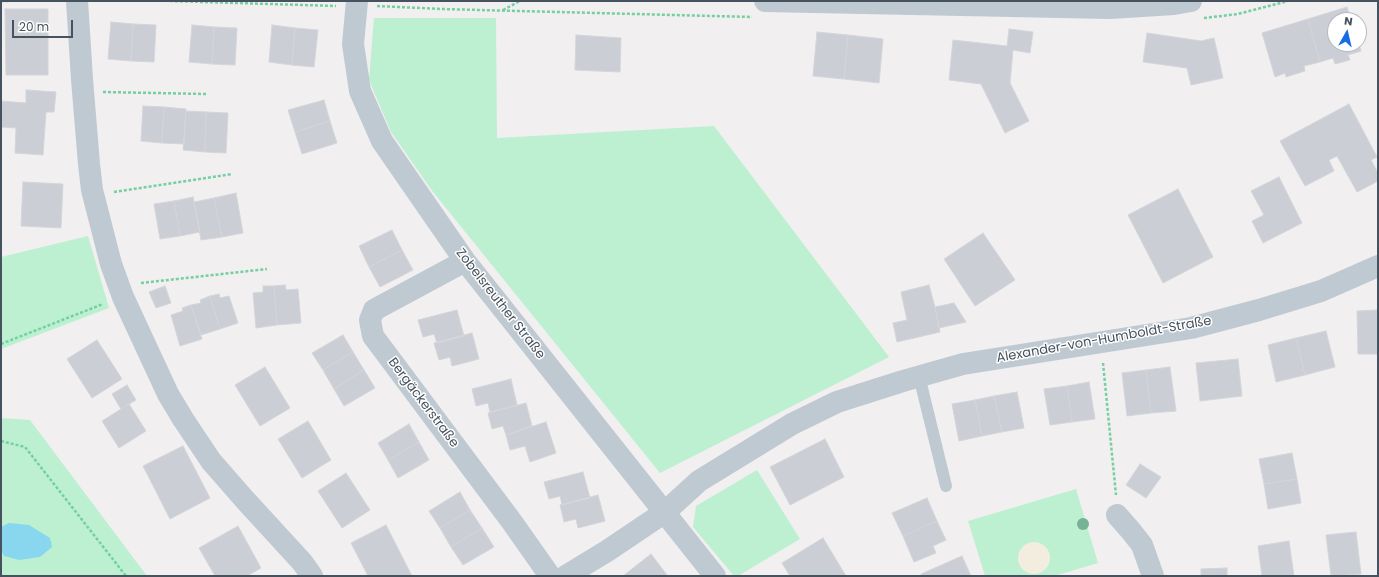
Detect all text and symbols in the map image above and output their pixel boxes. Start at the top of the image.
scale bar [14,12,75,38]
north arrow [1327,12,1367,52]
text: N [1343,13,1354,30]
text: 20 m [19,18,49,35]
street label: Zobelsreuther Straße [452,246,548,362]
street label: Alexander-von-Humboldt-Straße [995,313,1213,367]
street label: Bergäckerstraße [384,355,462,451]

